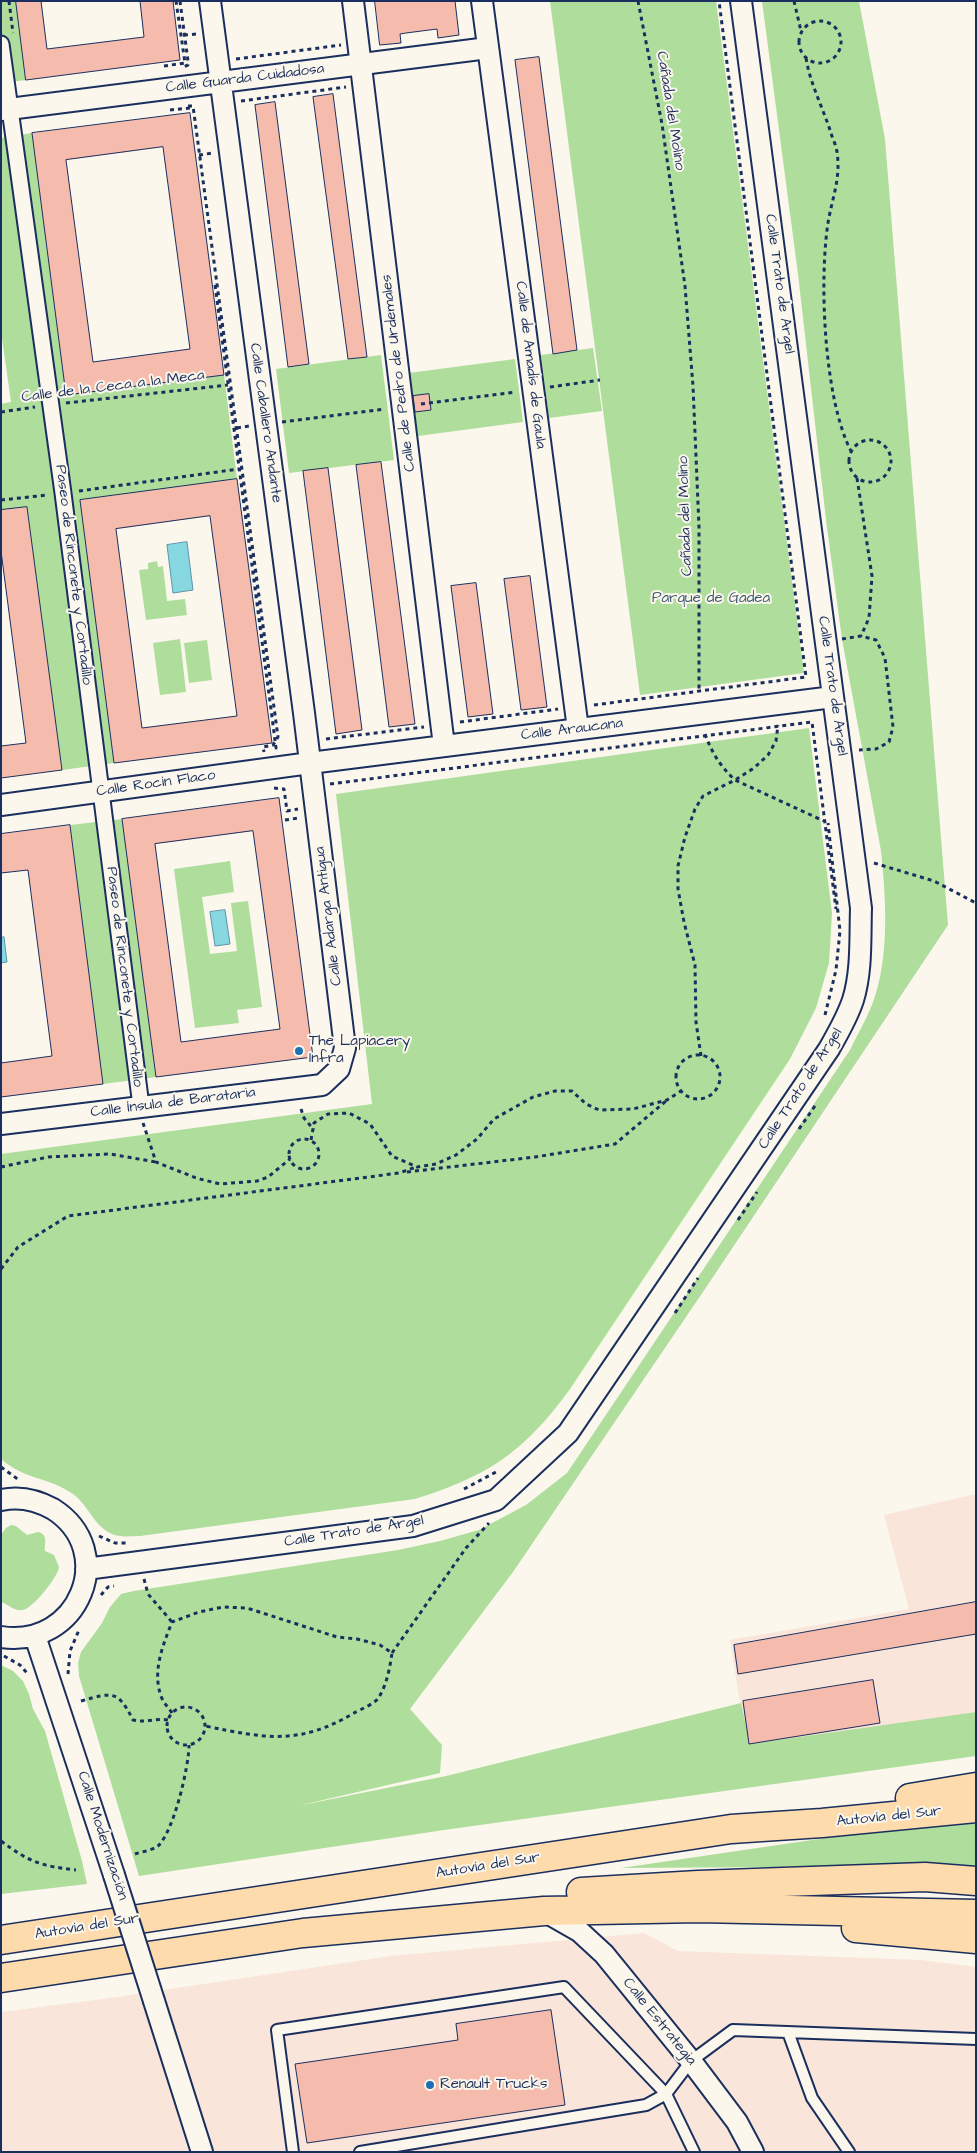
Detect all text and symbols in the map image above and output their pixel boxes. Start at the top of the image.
street label: Cañada del Molino [652,50,688,172]
street label: Calle Guarda Cuidadosa [165,60,325,98]
street label: Calle Trato de Argel [760,213,798,355]
street label: Calle de Pedro de Urdemales [378,273,420,473]
street label: Calle de Amadís de Gaula [511,280,549,450]
street label: Calle Caballero Andante [245,342,285,504]
street label: Calle de la Ceca a la Meca [21,367,205,407]
street label: Cañada del Molino [675,456,697,576]
street label: Paseo de Rinconete y Cortadillo [51,464,95,686]
park label: Parque de Gadea [652,590,770,608]
street label: Calle Trato de Argel [813,615,851,757]
street label: Calle Araucana [520,715,624,745]
street label: Calle Rocín Flaco [95,767,217,801]
street label: Calle Adarga Antigua [312,845,346,987]
street label: Paseo de Rinconete y Cortadillo [102,866,146,1088]
street label: Calle Trato de Argel [755,1025,847,1153]
place label: The Lapiacery Infra [309,1033,410,1068]
marker: The Lapiacery Infra [293,1045,305,1057]
street label: Calle Ínsula de Barataria [90,1084,256,1122]
street label: Calle Trato de Argel [283,1512,425,1552]
street label: Calle Modernización [73,1769,131,1903]
street label: Autovía del Sur [836,1803,942,1831]
street label: Autovía del Sur [435,1849,541,1883]
street label: Autovía del Sur [34,1910,140,1944]
street label: Calle Estrategia [618,1975,700,2069]
place label: Renault Trucks [440,2076,547,2094]
marker: Renault Trucks [424,2079,436,2091]

